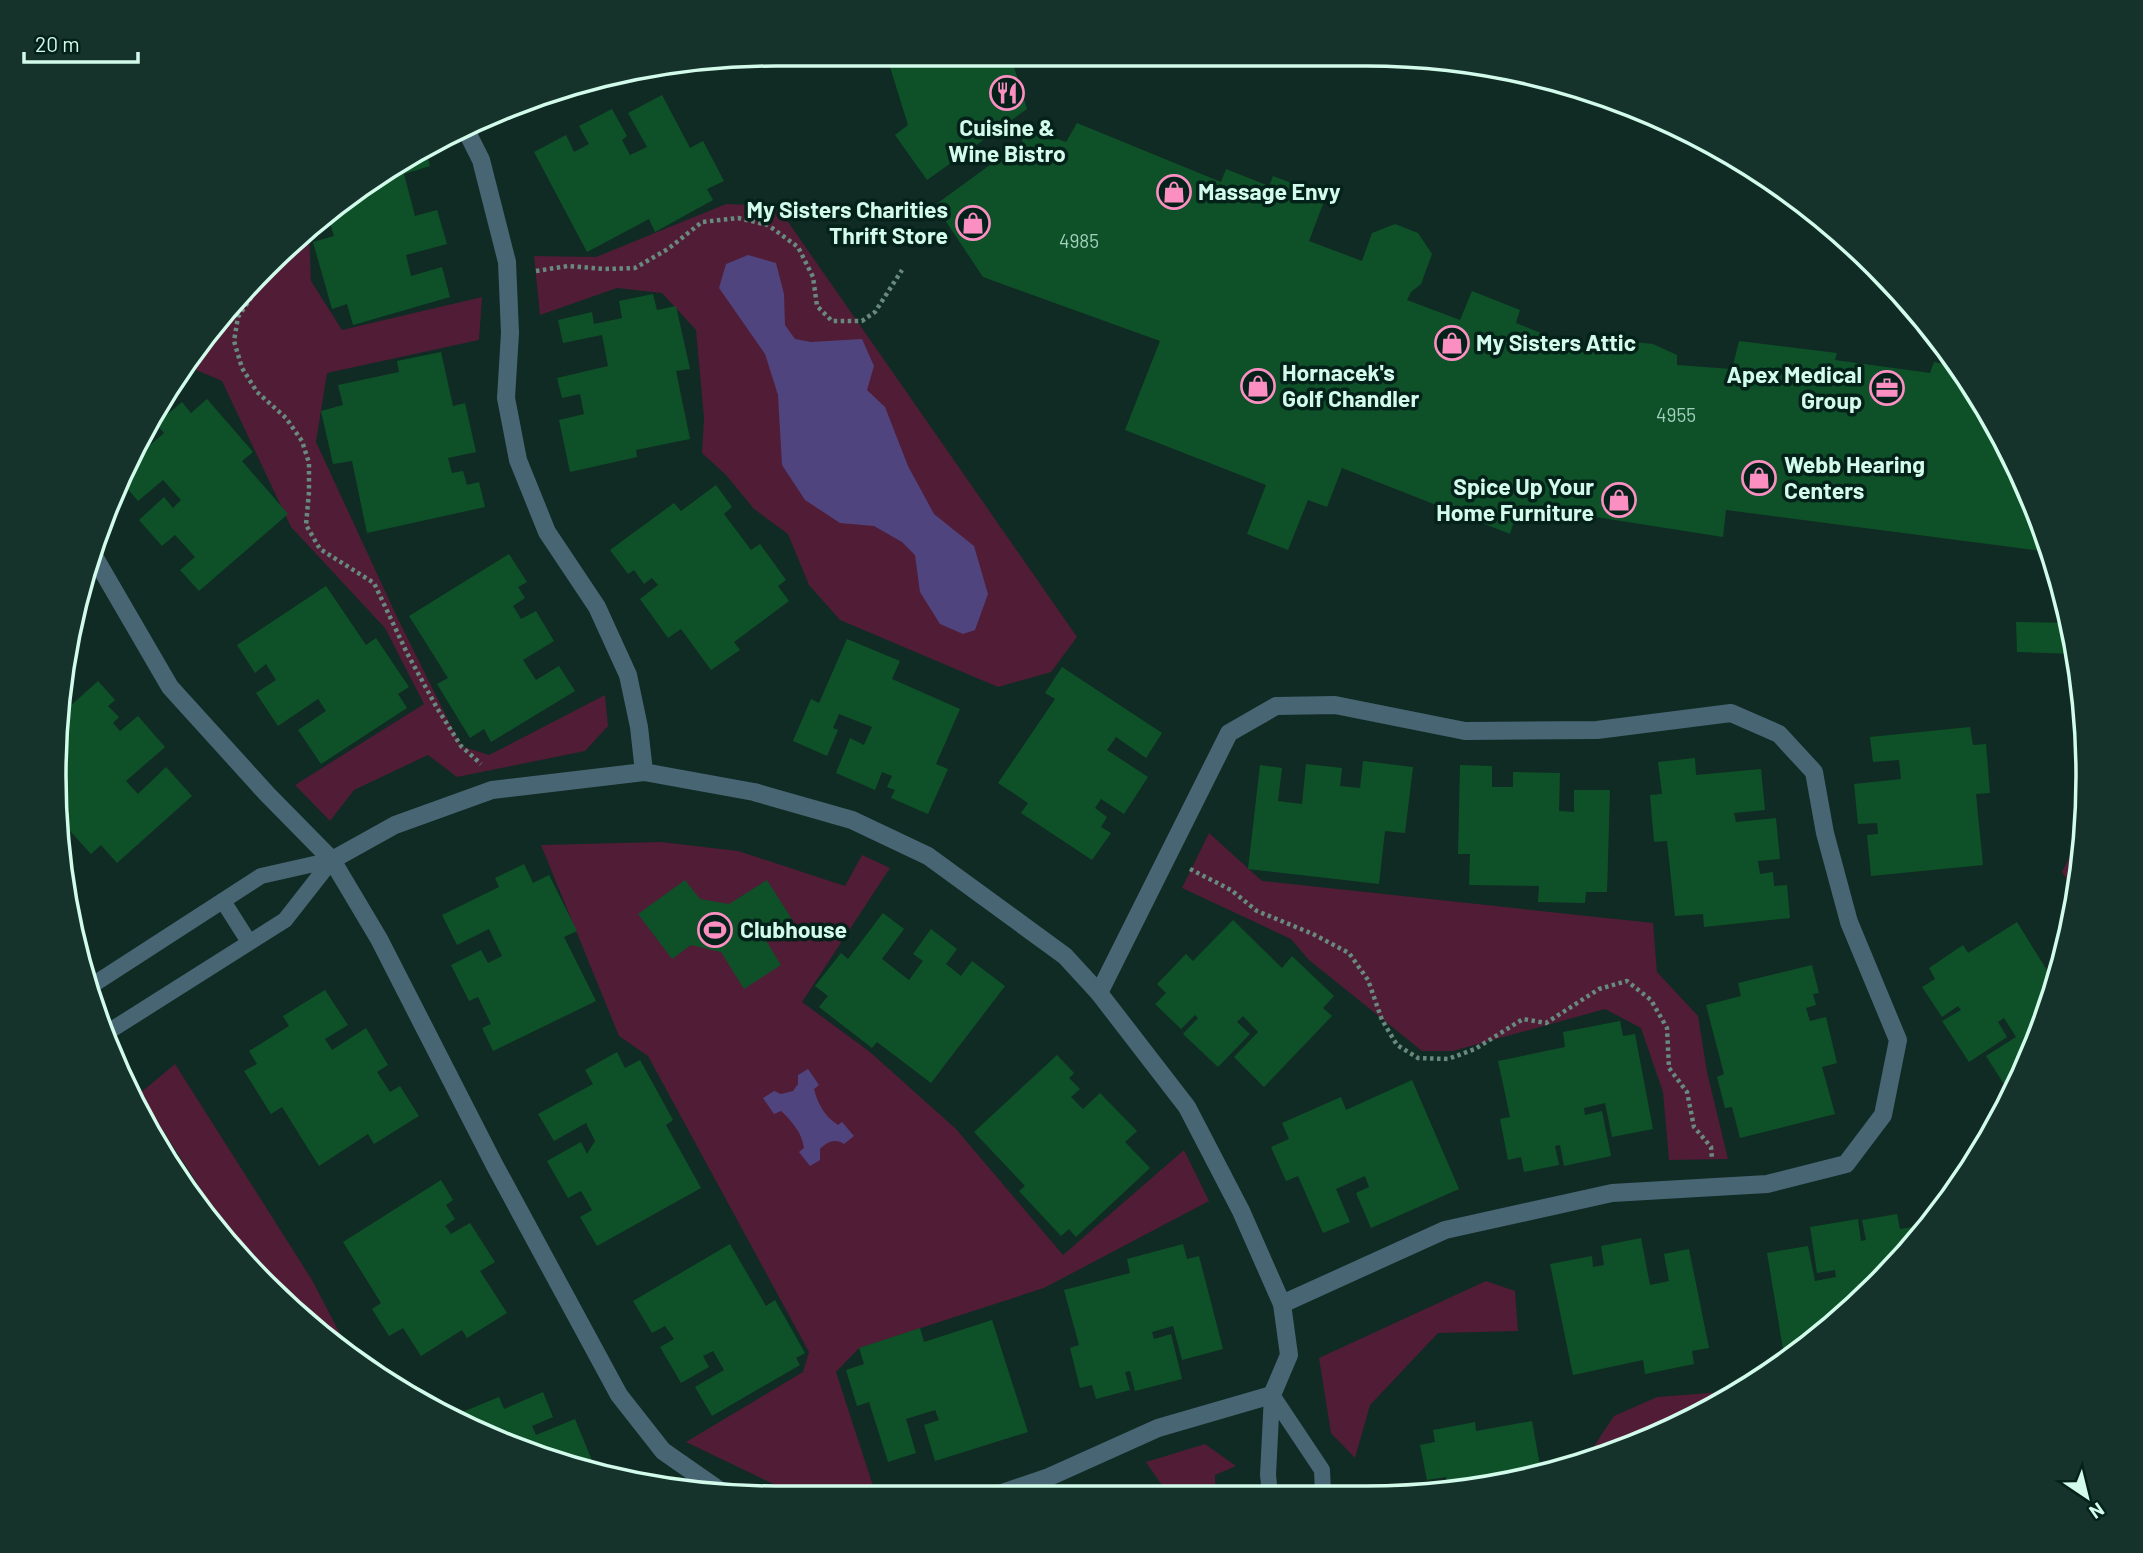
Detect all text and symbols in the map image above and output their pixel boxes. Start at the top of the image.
scale bar [24,21,138,65]
text: 20 m [35,31,80,56]
restaurant icon: Cuisine & Wine Bistro [988,74,1026,112]
place label: Cuisine & Wine Bistro [948,113,1066,167]
shop icon: Massage Envy [1155,173,1193,211]
place label: Massage Envy [1198,177,1341,205]
place label: My Sisters Charities Thrift Store [746,195,948,249]
shop icon: My Sisters Charities Thrift Store [954,204,992,242]
house number: 4985 [1059,229,1099,252]
shop icon: My Sisters Attic [1433,324,1471,362]
place label: My Sisters Attic [1476,328,1636,356]
place label: Hornacek's Golf Chandler [1282,358,1419,412]
place label: Apex Medical Group [1727,360,1862,414]
shop icon: Hornacek's Golf Chandler [1239,367,1277,405]
office icon: Apex Medical Group [1868,369,1906,407]
house number: 4955 [1656,403,1696,426]
place label: Webb Hearing Centers [1784,450,1925,504]
shop icon: Webb Hearing Centers [1740,459,1778,497]
place label: Spice Up Your Home Furniture [1436,472,1594,526]
shop icon: Spice Up Your Home Furniture [1600,481,1638,519]
sports icon: Clubhouse [696,911,734,949]
place label: Clubhouse [740,915,847,943]
north arrow [2052,1462,2122,1532]
text: N [2085,1498,2109,1524]

